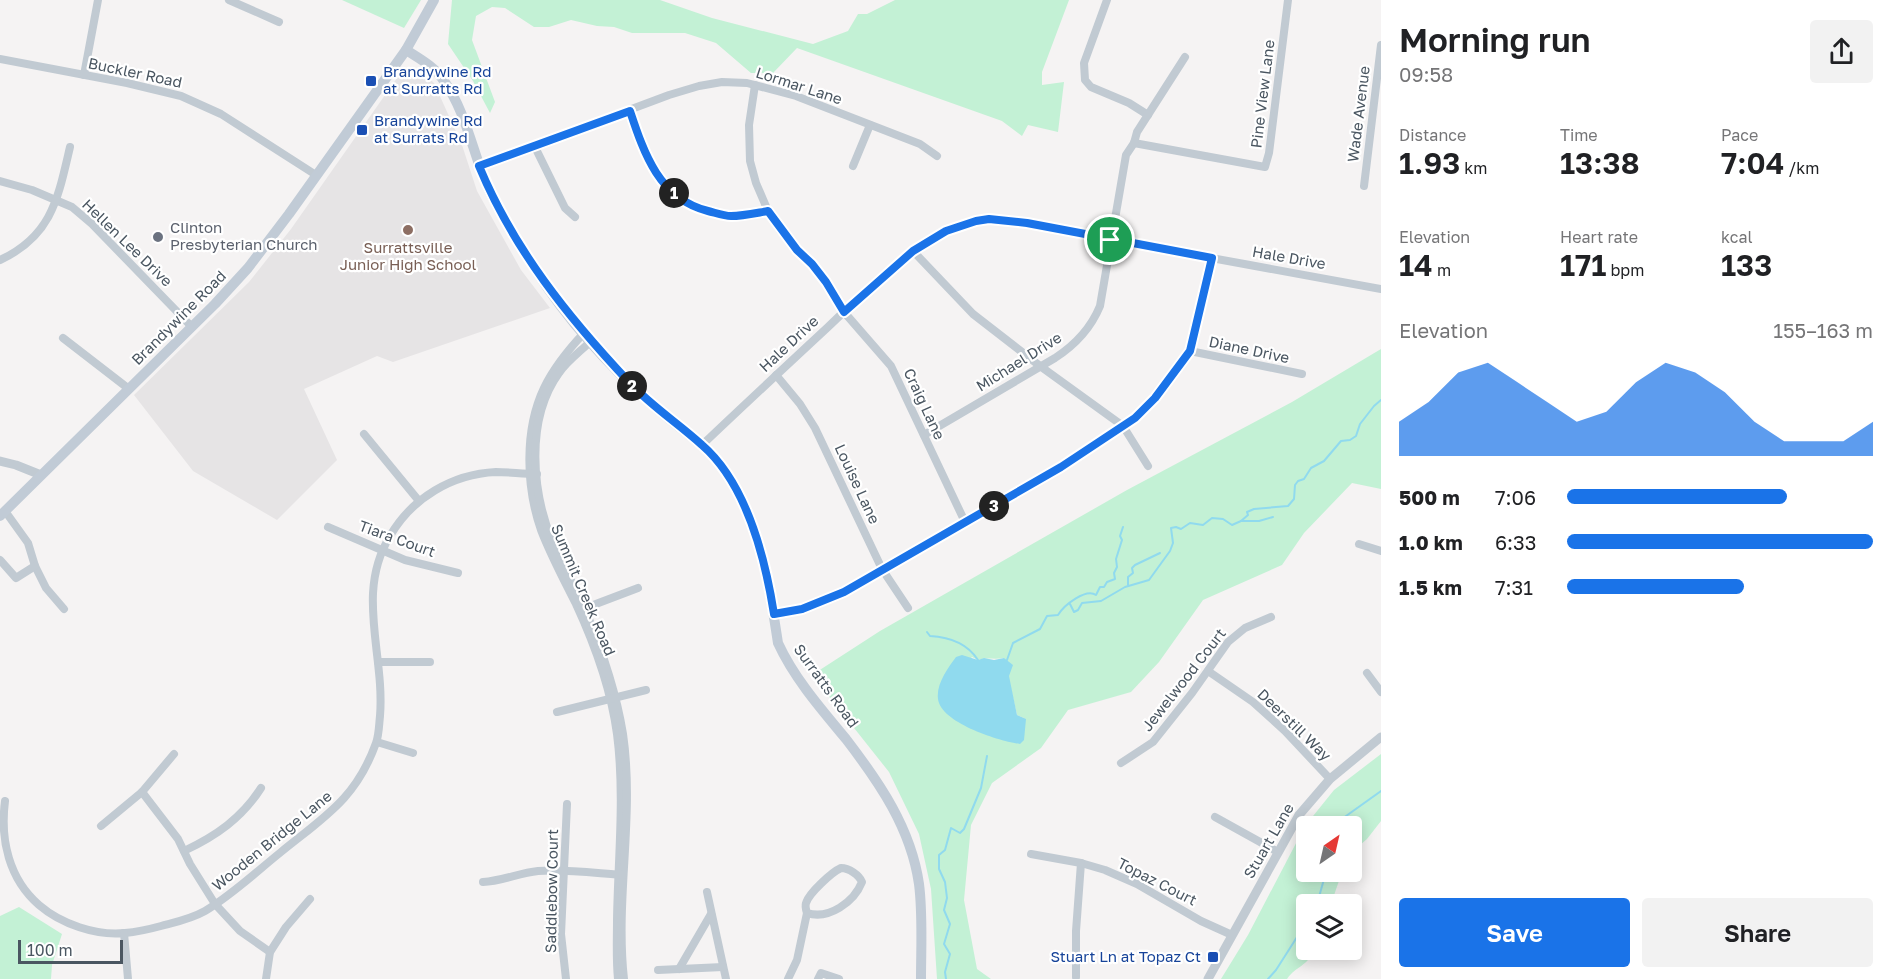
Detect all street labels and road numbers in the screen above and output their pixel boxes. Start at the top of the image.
street label: Pine View Lane [1246,38,1278,149]
street label: Buckler Road [87,53,184,91]
street label: Lormar Lane [754,63,845,108]
street label: Wade Avenue [1343,64,1373,163]
street label: Hellen Lee Drive [79,195,177,290]
street label: Hale Drive [1251,242,1328,272]
street label: Brandywine Road [127,266,229,368]
street label: Hale Drive [755,311,822,375]
street label: Michael Drive [972,328,1065,395]
street label: Diane Drive [1207,332,1291,366]
street label: Craig Lane [901,365,949,442]
street label: Louise Lane [832,441,884,527]
street label: Tiara Court [357,516,438,560]
street label: Summit Creek Road [548,521,620,658]
street label: Jewelwood Court [1137,624,1229,734]
street label: Surratts Road [790,640,863,731]
street label: Deerstill Way [1254,685,1336,764]
street label: Wooden Bridge Lane [208,786,335,894]
street label: Stuart Lane [1239,799,1297,881]
street label: Saddlebow Court [541,829,561,953]
street label: Topaz Court [1115,853,1200,909]

